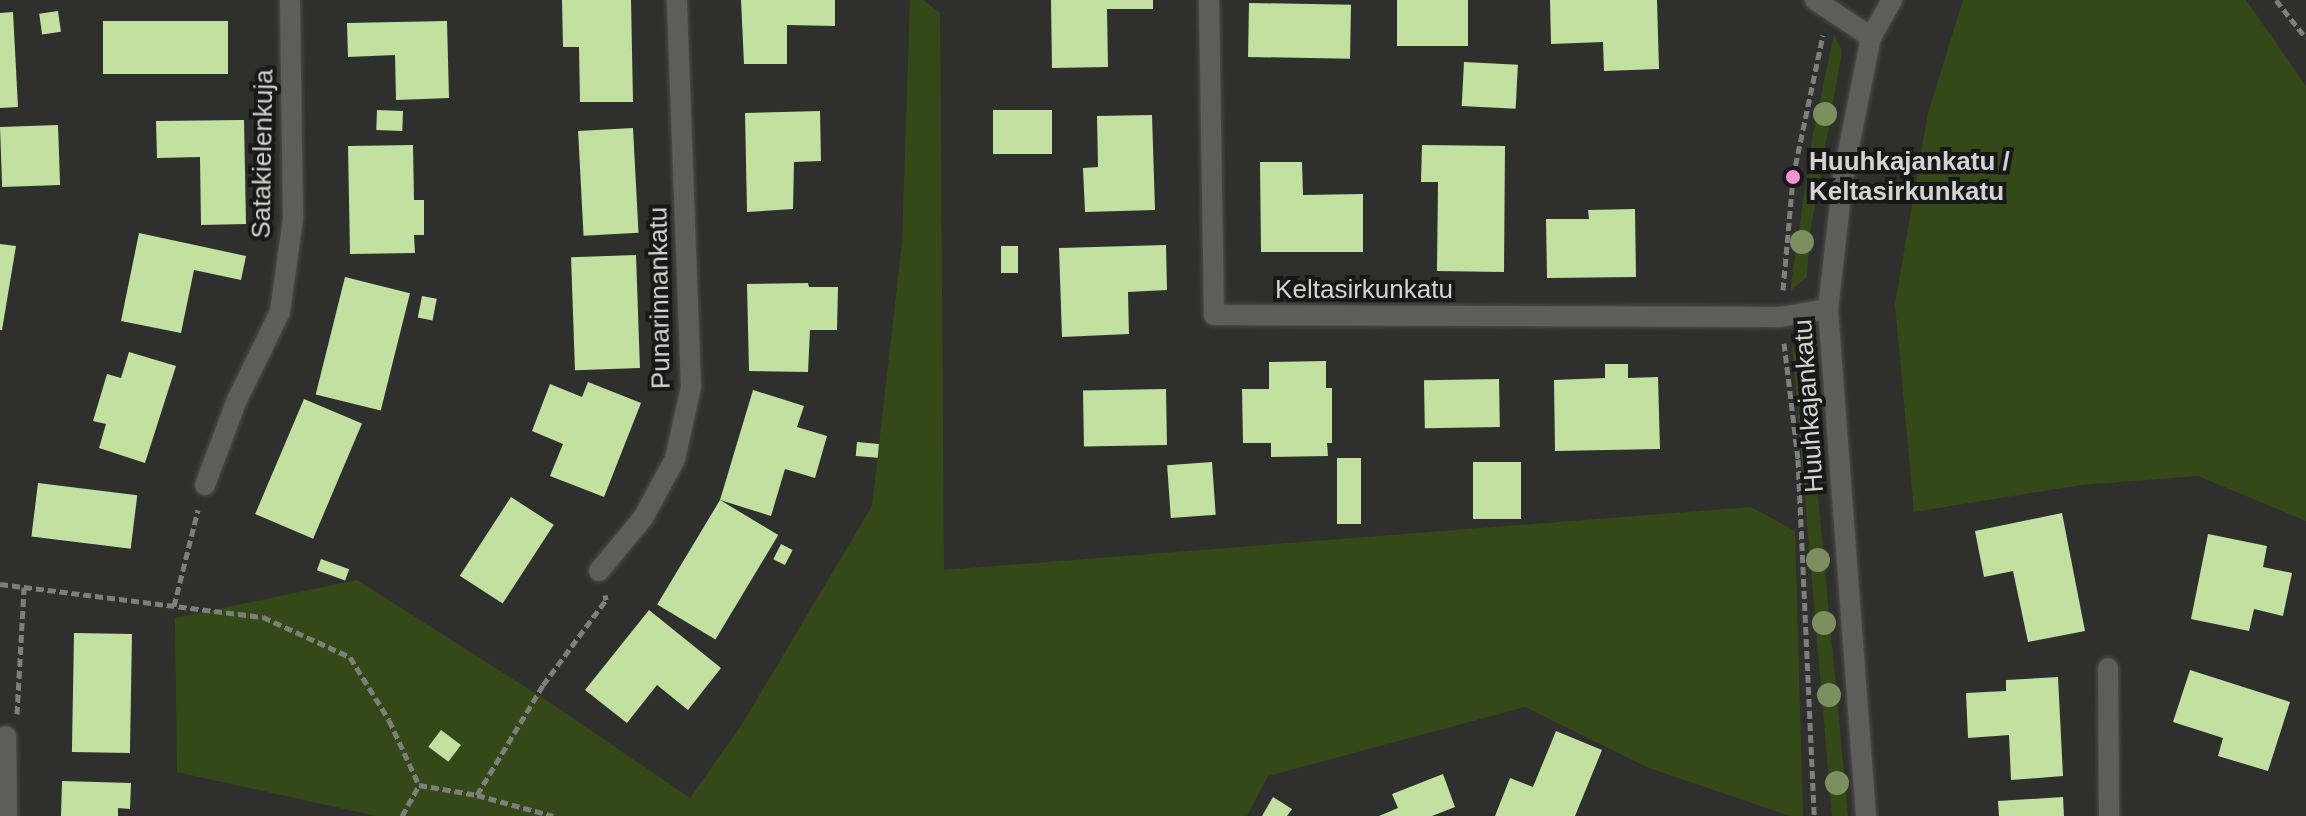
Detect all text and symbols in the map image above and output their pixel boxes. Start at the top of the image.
street label: Satakielenkuja [246,69,280,239]
place label: Huuhkajankatu / Keltasirkunkatu [1809,146,2010,208]
marker: Huuhkajankatu / Keltasirkunkatu [1784,168,1802,186]
street label: Punarinnankatu [643,207,677,389]
street label: Keltasirkunkatu [1275,274,1453,306]
street label: Huuhkajankatu [1787,318,1831,494]

